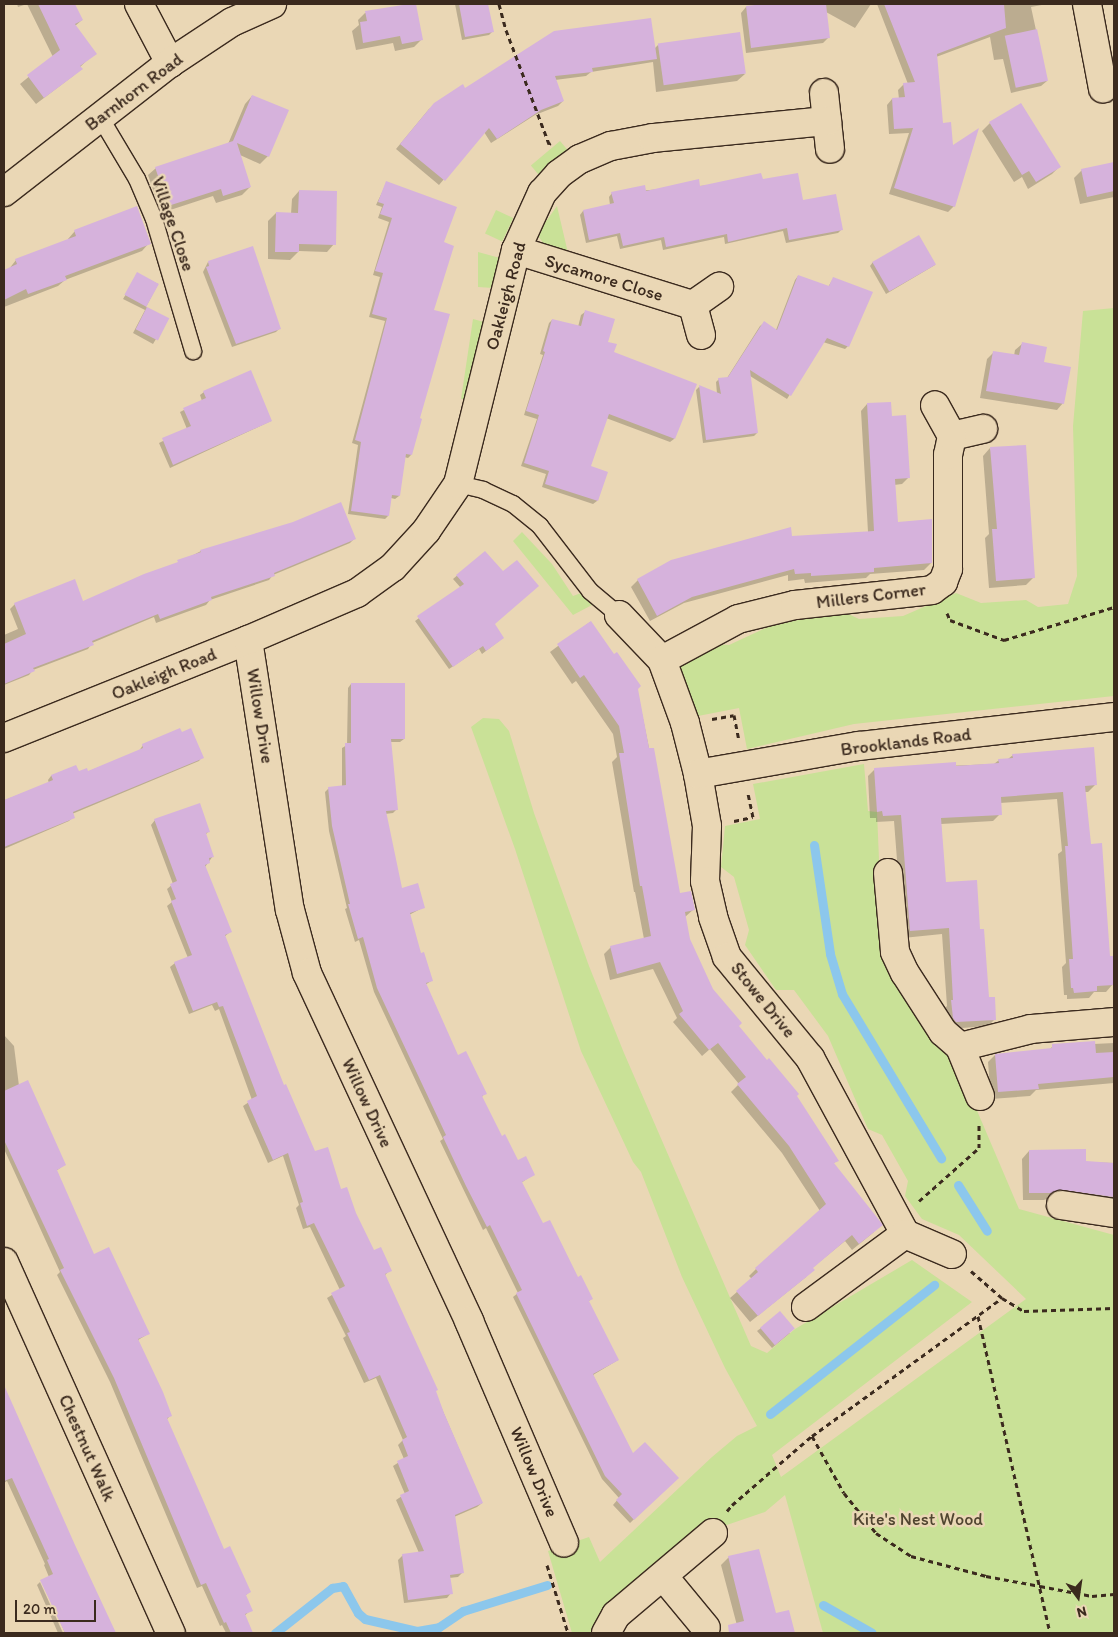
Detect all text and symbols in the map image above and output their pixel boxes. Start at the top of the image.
street label: Barnhorn Road [81,48,187,136]
street label: Village Close [147,174,199,274]
street label: Oakleigh Road [481,239,531,353]
street label: Sycamore Close [542,250,666,306]
street label: Millers Corner [815,579,927,613]
street label: Oakleigh Road [108,643,220,705]
street label: Willow Drive [242,667,278,765]
street label: Brooklands Road [839,723,973,761]
street label: Stowe Drive [726,958,800,1042]
street label: Willow Drive [337,1055,397,1151]
street label: Chestnut Walk [54,1392,120,1504]
street label: Willow Drive [505,1424,563,1520]
park label: Kite's Nest Wood [853,1508,983,1530]
north arrow [1053,1572,1103,1622]
scale bar [18,1590,99,1622]
text: 20 m [23,1600,56,1618]
text: N [1075,1603,1088,1621]

